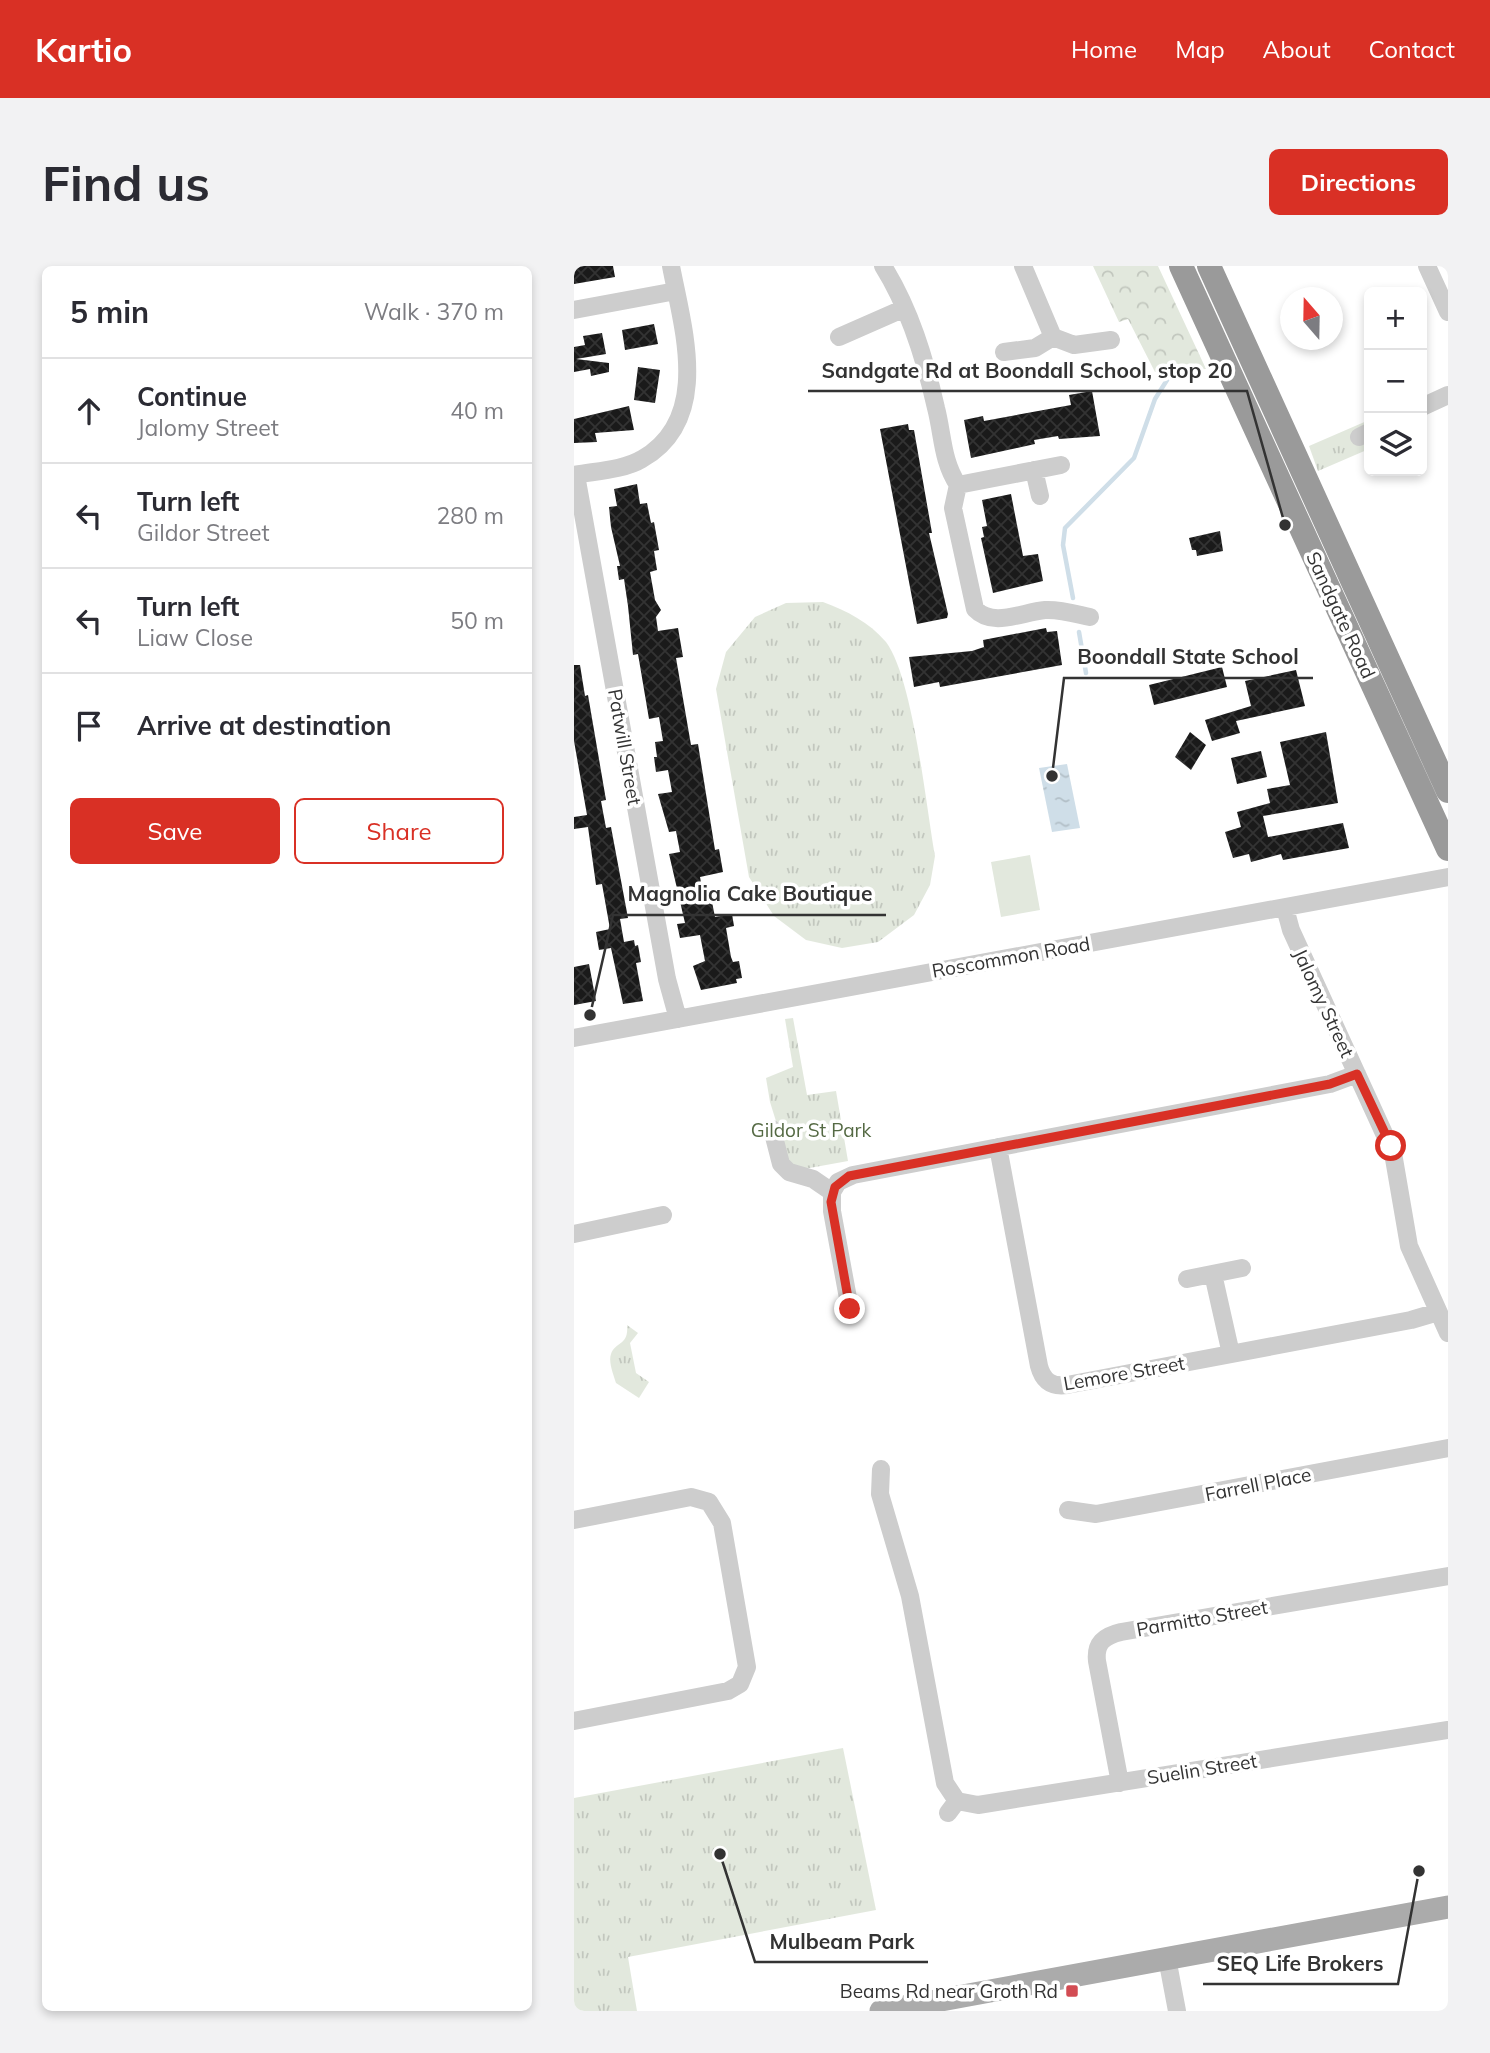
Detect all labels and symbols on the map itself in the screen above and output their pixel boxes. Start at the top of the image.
north arrow [1280,287,1343,350]
callout: Sandgate Rd at Boondall School, stop 20 [808,349,1247,391]
text: Sandgate Rd at Boondall School, stop 20 [822,357,1232,383]
street label: Sandgate Road [1301,548,1381,682]
callout: Boondall State School [1064,636,1313,678]
text: Boondall State School [1077,643,1299,669]
street label: Patwill Street [603,687,647,807]
callout: Magnolia Cake Boutique [613,873,886,915]
text: Magnolia Cake Boutique [628,880,872,906]
street label: Roscommon Road [930,931,1092,983]
street label: Jalomy Street [1288,945,1360,1061]
park label: Gildor St Park [751,1118,871,1142]
route start [1375,1130,1406,1161]
route end [834,1293,865,1324]
street label: Lemore Street [1061,1350,1187,1395]
street label: Farrell Place [1203,1462,1313,1506]
street label: Parmitto Street [1135,1595,1270,1641]
street label: Suelin Street [1145,1748,1259,1790]
callout: Mulbeam Park [755,1920,928,1962]
text: Mulbeam Park [770,1928,915,1954]
callout: SEQ Life Brokers [1203,1942,1398,1984]
text: SEQ Life Brokers [1217,1950,1383,1976]
place label: Beams Rd near Groth Rd [840,1979,1058,2003]
marker: Beams Rd near Groth Rd [1064,1983,1080,1999]

